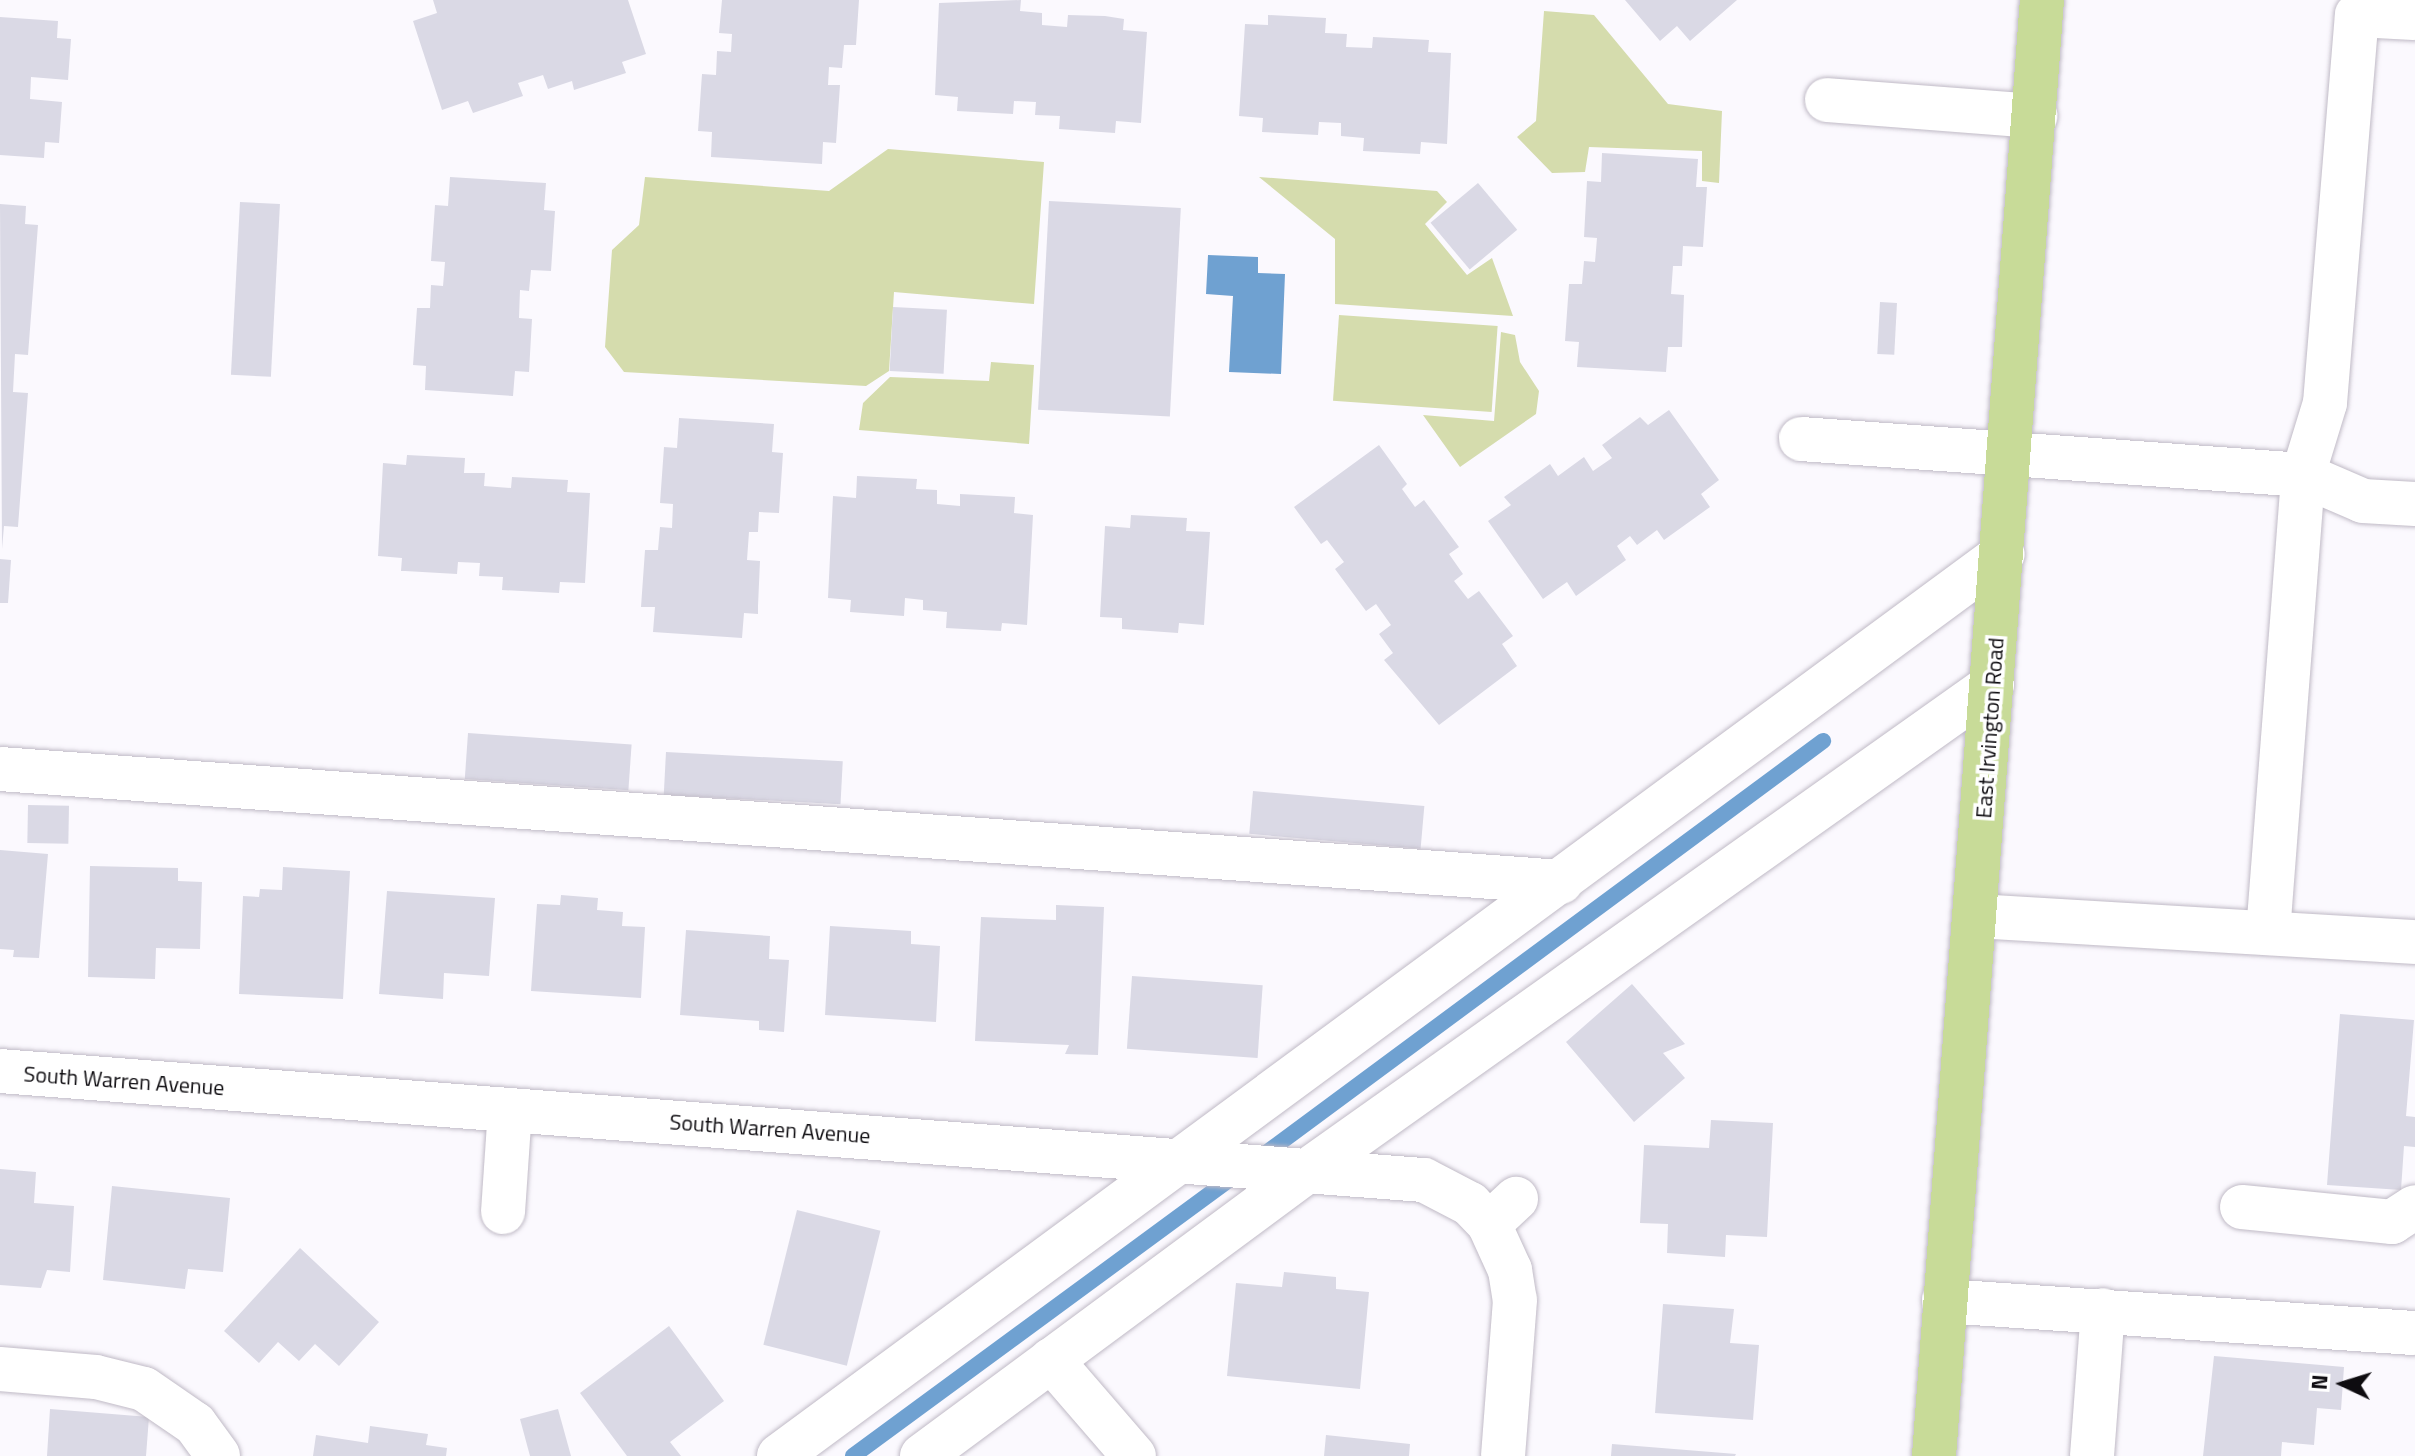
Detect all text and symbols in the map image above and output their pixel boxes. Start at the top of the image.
street label: East Irvington Road [1971,637,2009,819]
street label: South Warren Avenue [23,1061,225,1101]
street label: South Warren Avenue [669,1109,871,1149]
north arrow [2303,1344,2383,1424]
text: N [2302,1374,2337,1391]

